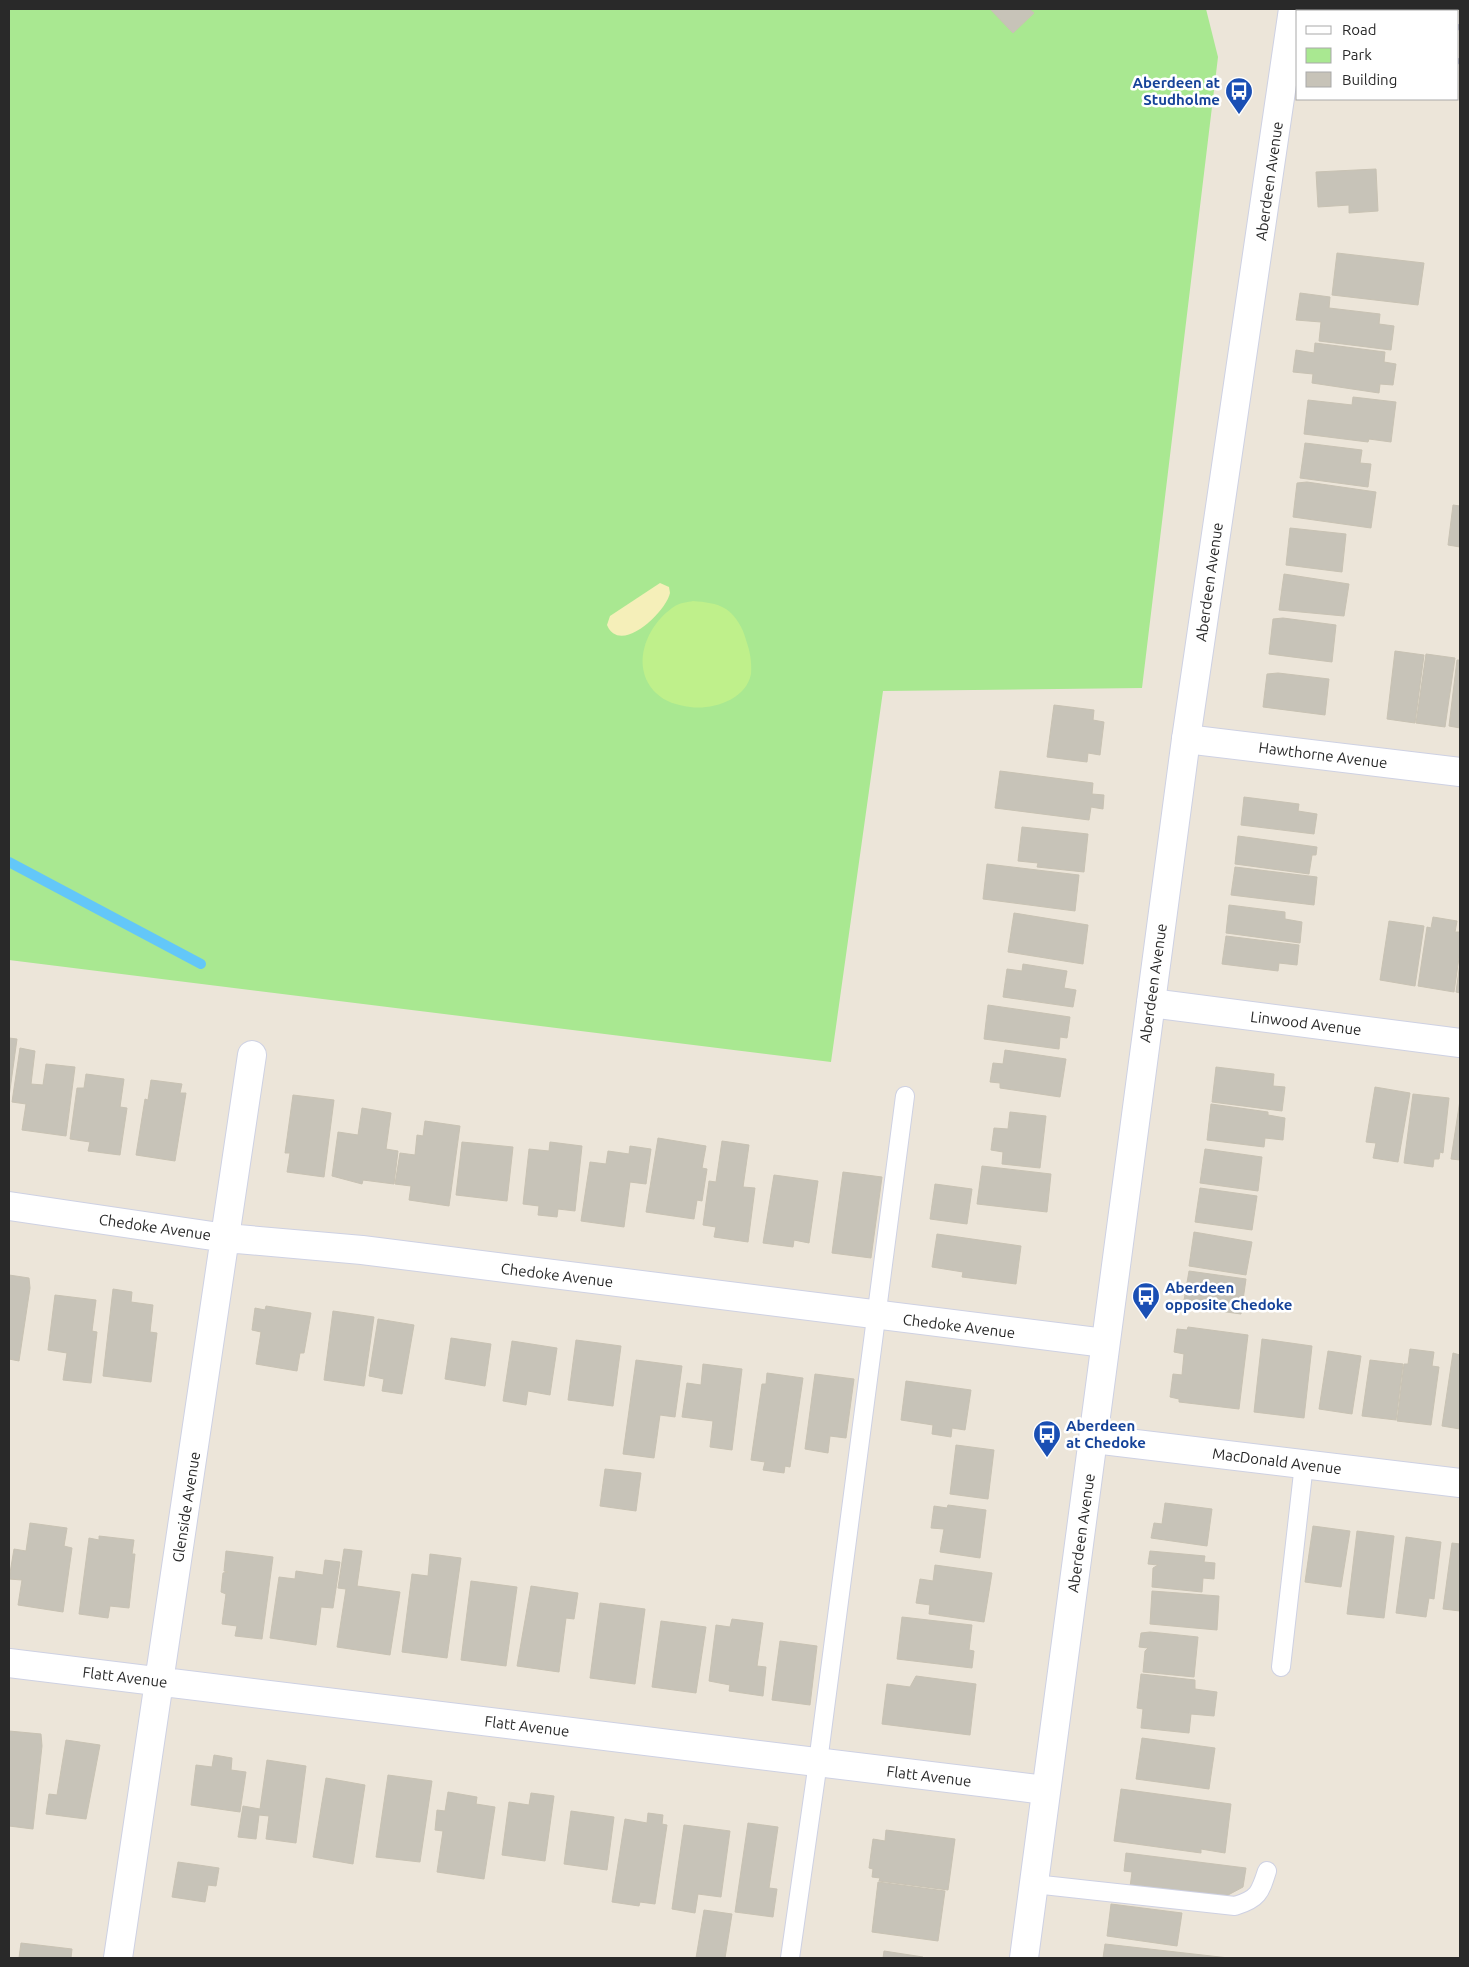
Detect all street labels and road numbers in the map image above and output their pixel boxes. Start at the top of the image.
street label: Aberdeen Avenue [1252,120,1286,242]
street label: Aberdeen Avenue [1192,521,1226,643]
street label: Hawthorne Avenue [1258,739,1388,771]
street label: Aberdeen Avenue [1136,922,1170,1044]
street label: Linwood Avenue [1249,1008,1363,1038]
street label: Chedoke Avenue [98,1211,212,1243]
street label: Chedoke Avenue [500,1260,614,1290]
street label: Chedoke Avenue [902,1311,1016,1341]
street label: MacDonald Avenue [1211,1445,1343,1477]
street label: Glenside Avenue [169,1450,203,1564]
street label: Aberdeen Avenue [1064,1472,1098,1594]
street label: Flatt Avenue [82,1663,168,1691]
street label: Flatt Avenue [484,1712,570,1740]
street label: Flatt Avenue [886,1762,972,1790]

